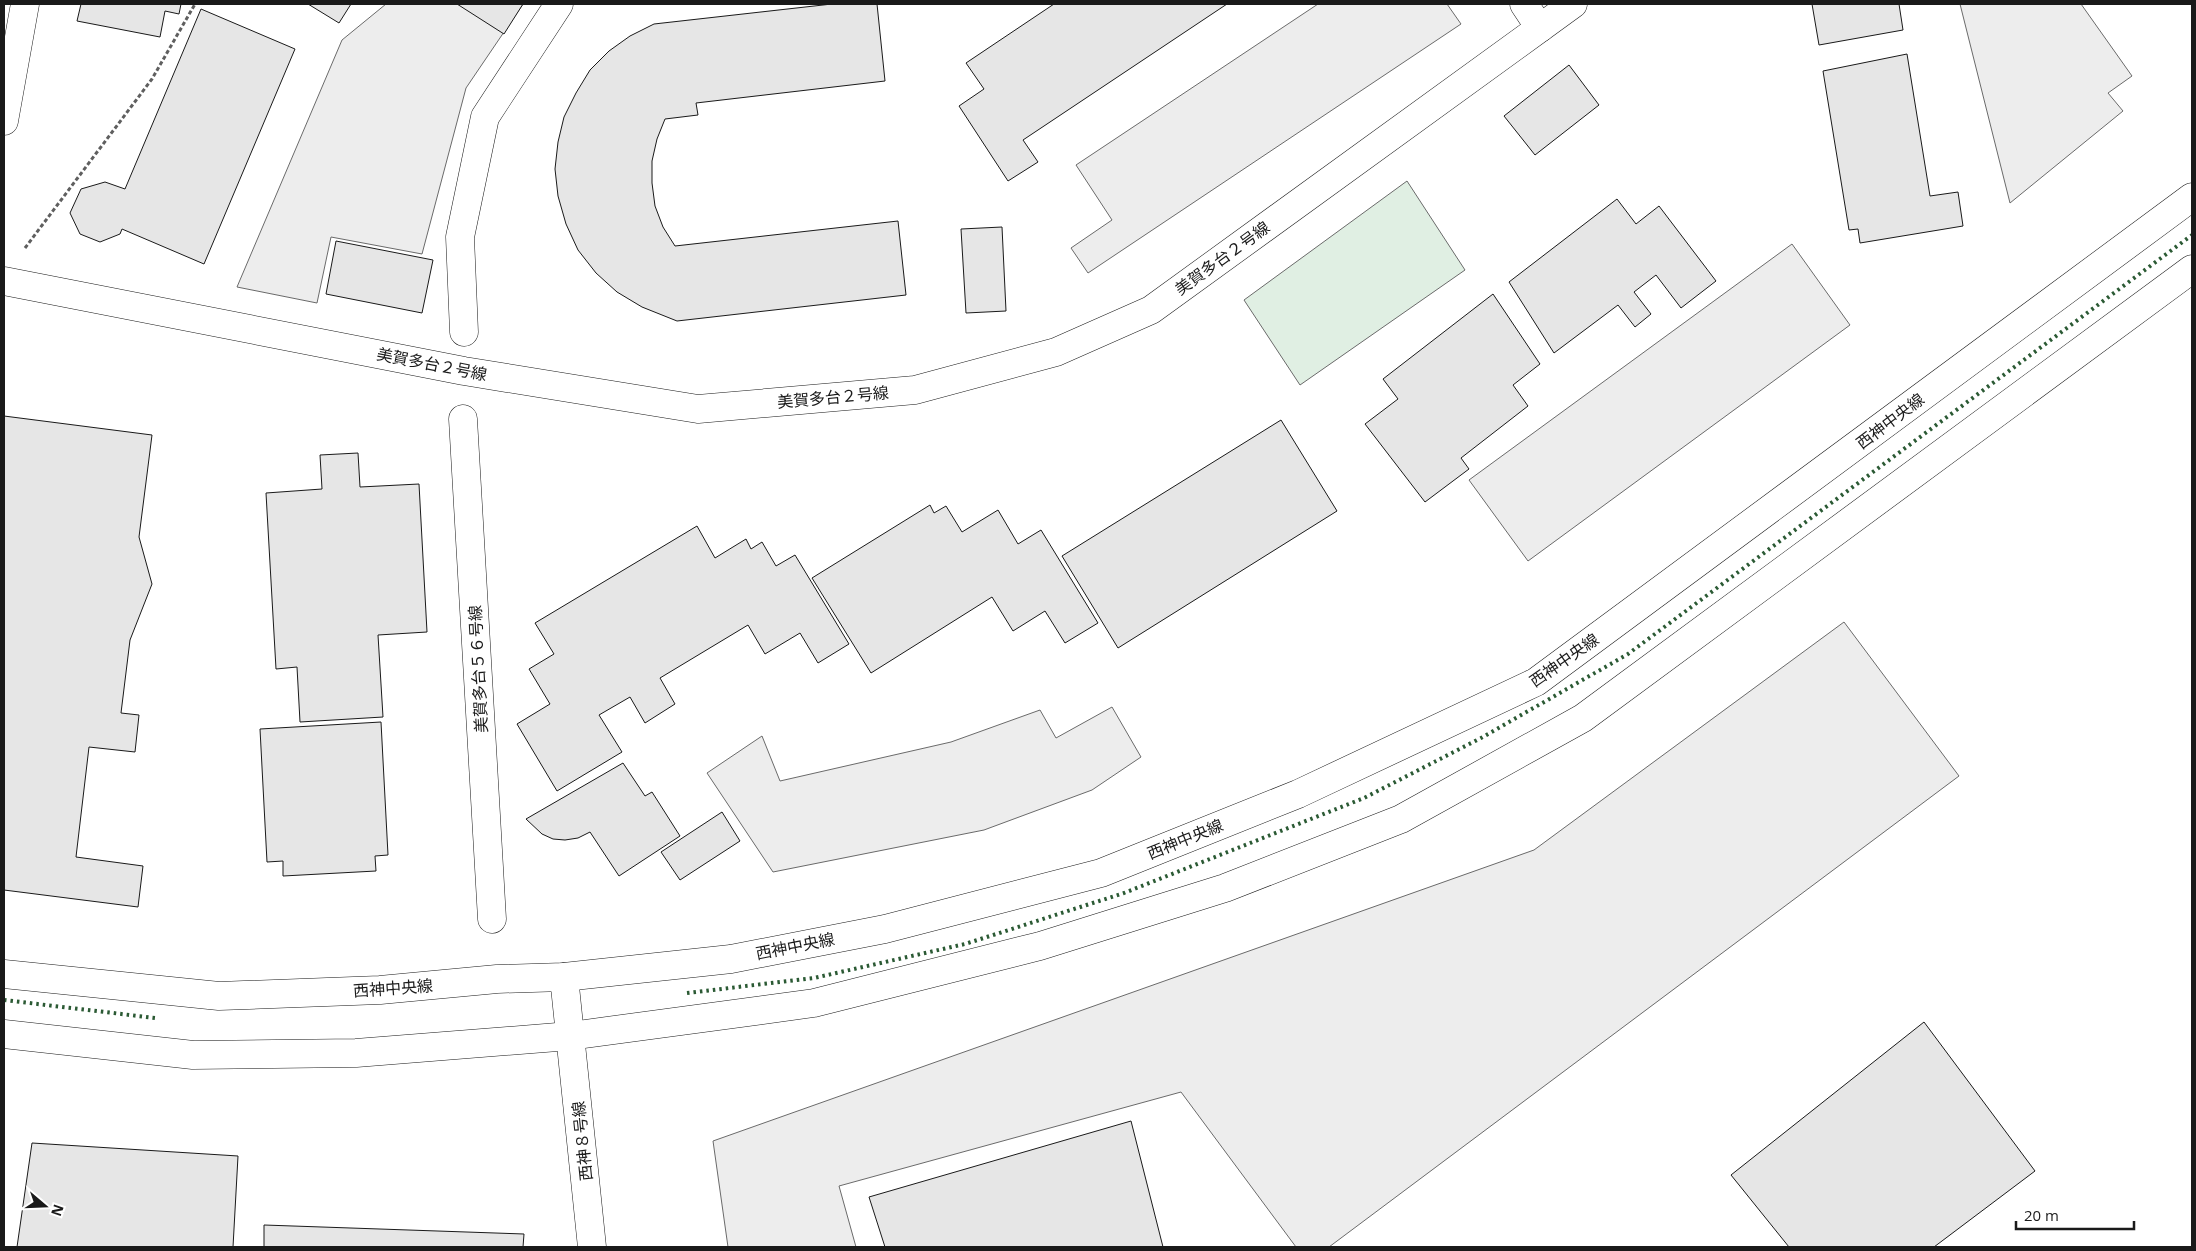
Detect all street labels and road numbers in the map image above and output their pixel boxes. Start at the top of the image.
street label: 美賀多台２号線 [1170,216,1274,300]
street label: 美賀多台２号線 [375,343,489,385]
street label: 美賀多台２号線 [776,381,890,413]
street label: 西神中央線 [1851,388,1929,454]
street label: 美賀多台５６号線 [464,605,492,733]
street label: 西神中央線 [1525,628,1603,692]
street label: 西神中央線 [1144,814,1226,864]
street label: 西神中央線 [754,928,836,964]
street label: 西神中央線 [352,974,434,1002]
street label: 西神８号線 [567,1100,597,1182]

